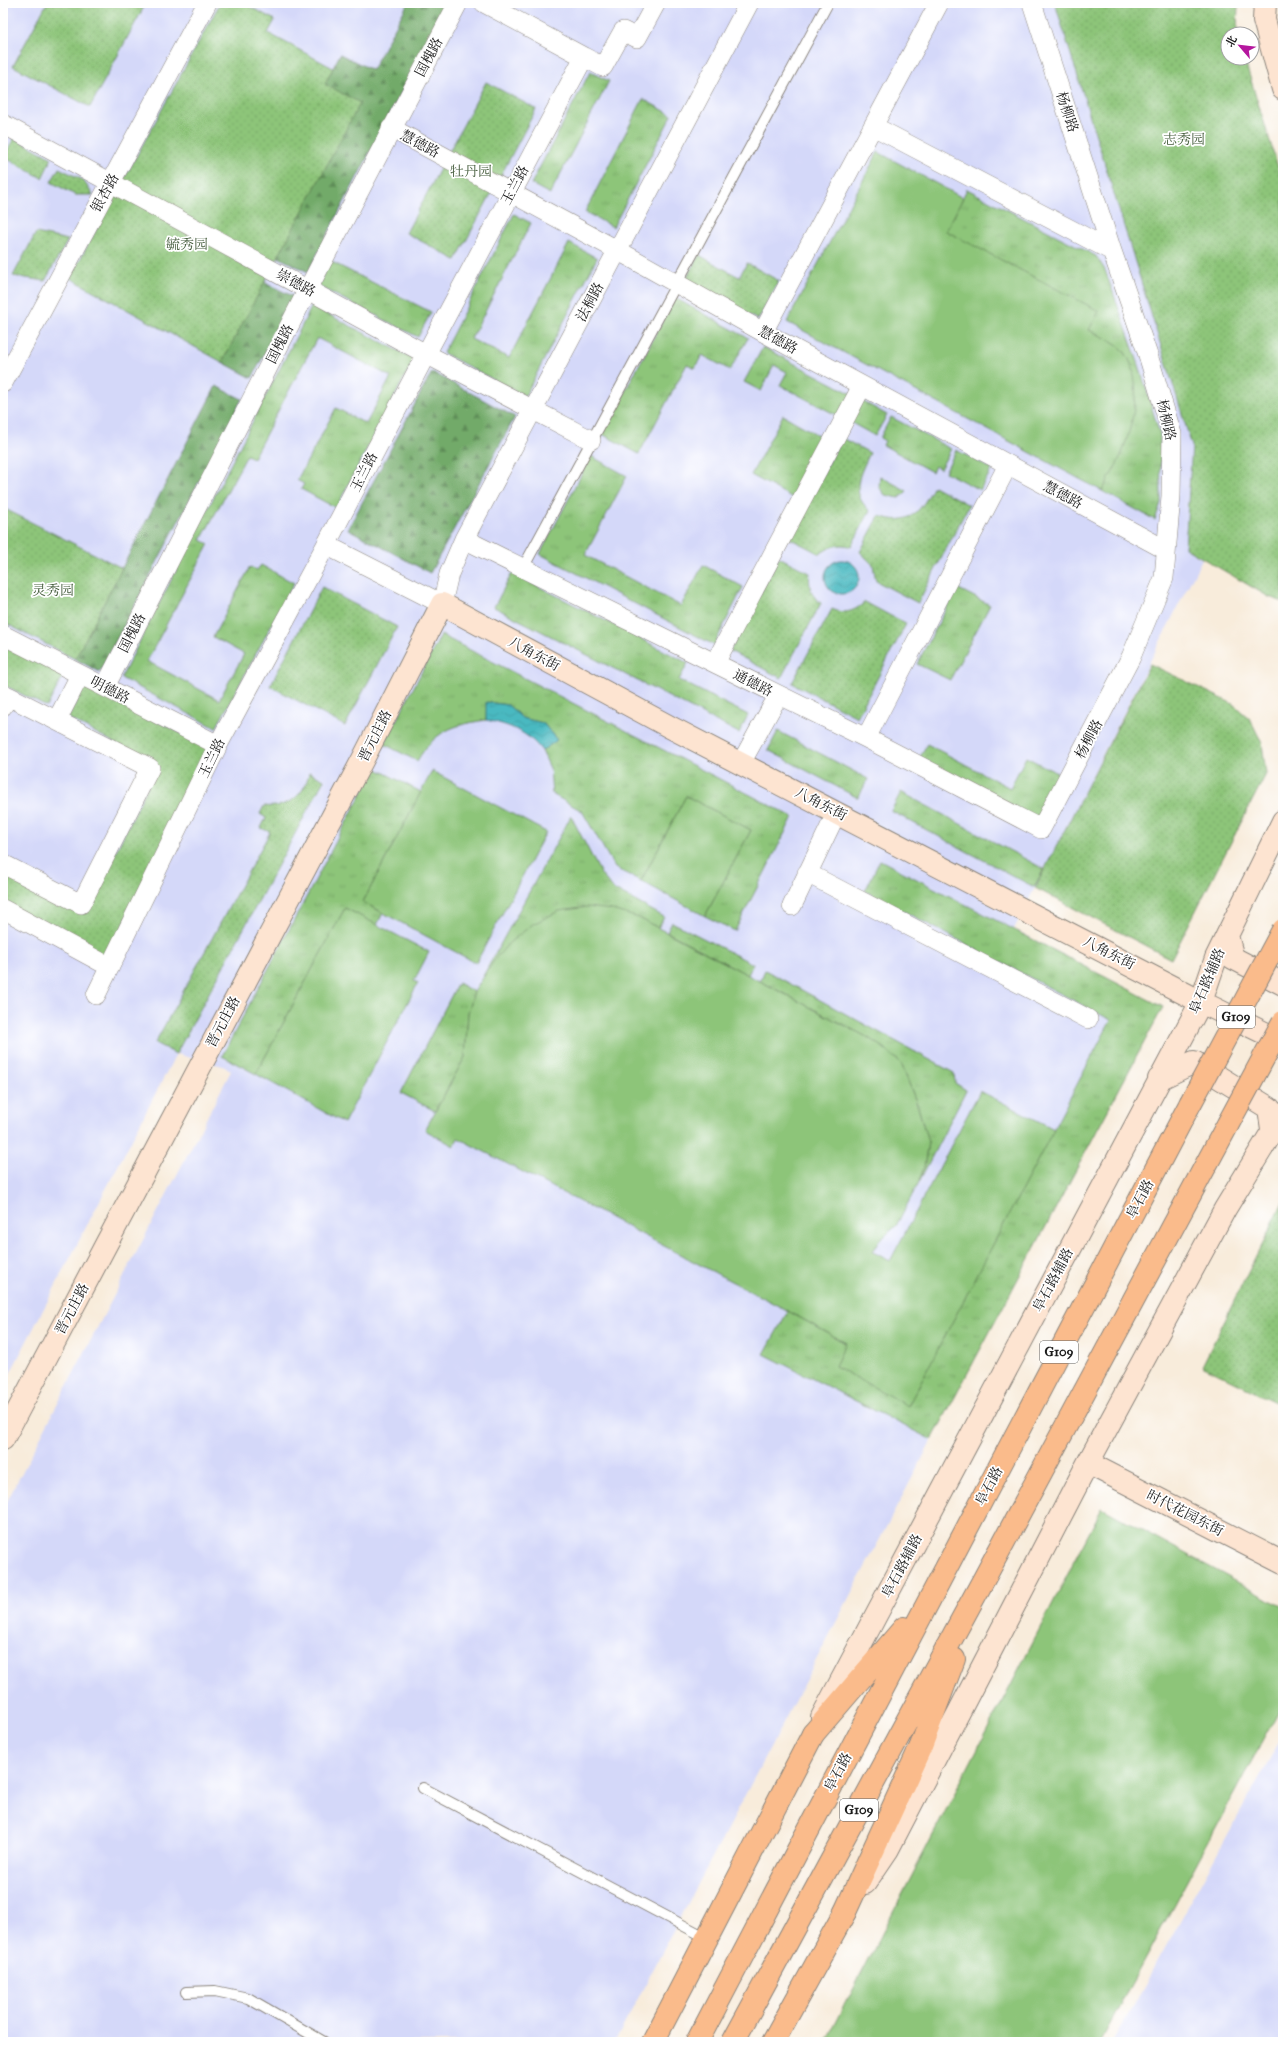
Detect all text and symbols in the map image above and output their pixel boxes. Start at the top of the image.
north arrow [1220,26,1260,66]
street label: 国槐路 [412,34,446,80]
text: 北 [1223,34,1240,49]
street label: 杨柳路 [1052,89,1082,135]
street label: 慧德路 [397,127,443,161]
park label: 志秀园 [1163,131,1205,148]
street label: 玉兰路 [498,162,532,208]
park label: 牡丹园 [450,163,492,180]
street label: 银杏路 [87,171,123,215]
park label: 毓秀园 [166,236,208,253]
street label: 崇德路 [273,266,319,300]
street label: 法桐路 [573,279,607,325]
street label: 国槐路 [263,321,297,367]
street label: 慧德路 [756,322,800,358]
street label: 杨柳路 [1153,398,1179,442]
street label: 玉兰路 [347,449,381,495]
street label: 慧德路 [1040,478,1086,512]
park label: 灵秀园 [32,582,74,599]
street label: 国槐路 [115,610,149,656]
street label: 八角东街 [505,633,563,675]
street label: 通德路 [730,666,776,700]
street label: 明德路 [87,673,133,707]
street label: 晋元庄路 [355,707,395,765]
street label: 杨柳路 [1072,716,1106,762]
street label: 玉兰路 [195,735,229,781]
street label: 八角东街 [792,784,850,824]
street label: 八角东街 [1080,933,1138,973]
street label: 阜石路辅路 [1186,945,1228,1017]
street label: 晋元庄路 [202,993,244,1051]
road number: G109 [1217,1006,1255,1028]
street label: 阜石路 [1123,1176,1157,1222]
street label: 阜石路辅路 [1029,1245,1077,1315]
street label: 晋元庄路 [51,1280,93,1338]
road number: G109 [1040,1341,1078,1363]
street label: 阜石路 [972,1463,1006,1509]
street label: 时代花园东街 [1144,1486,1226,1540]
street label: 阜石路辅路 [878,1531,926,1601]
street label: 阜石路 [821,1749,855,1795]
road number: G109 [840,1799,878,1821]

